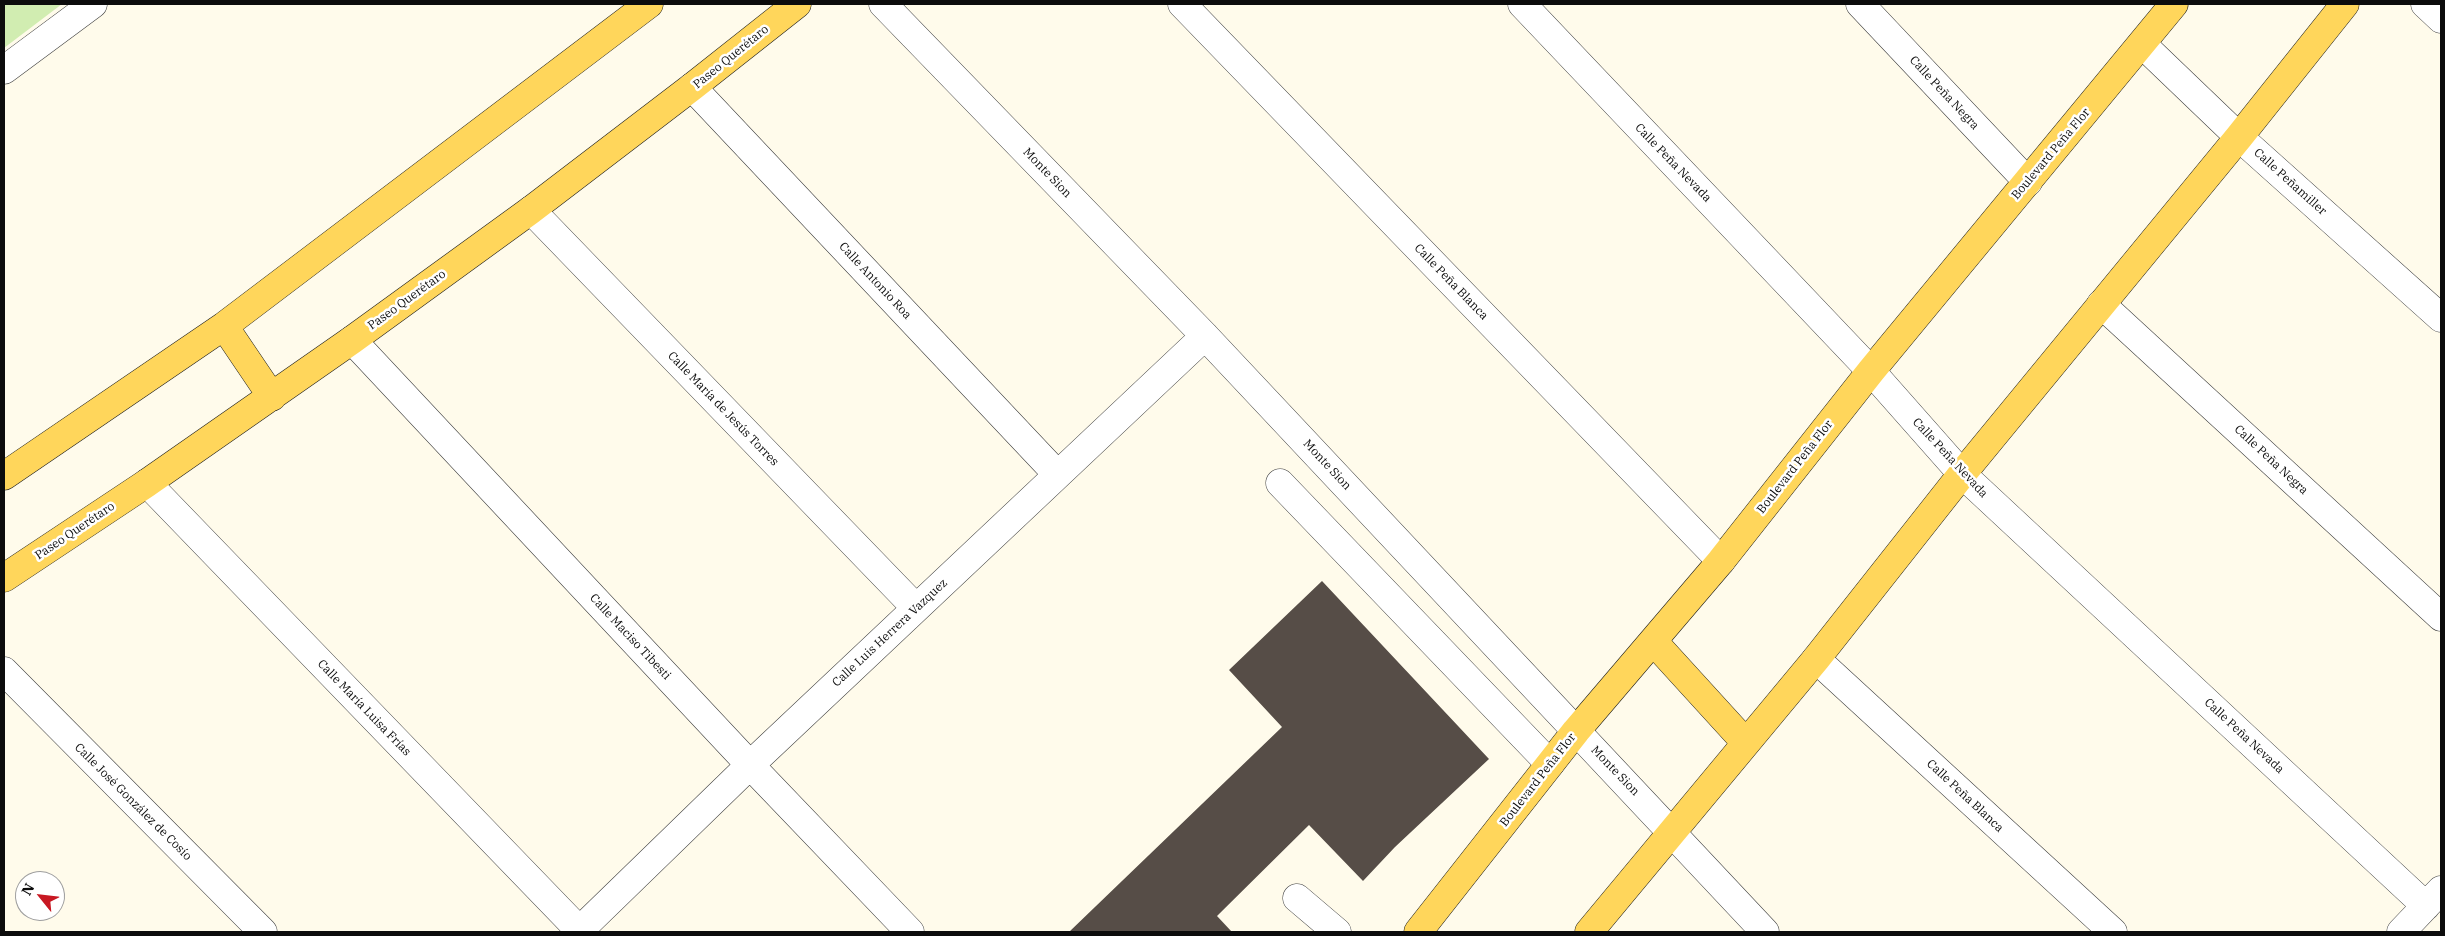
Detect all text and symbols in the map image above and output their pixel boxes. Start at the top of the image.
street label: Paseo Querétaro [690,22,772,92]
street label: Calle Peña Negra [1906,53,1982,133]
street label: Boulevard Peña Flor [2009,106,2093,202]
street label: Calle Peña Nevada [1632,121,1714,205]
street label: Monte Sion [1020,145,1074,201]
street label: Calle Peñamiller [2251,146,2329,218]
street label: Calle Antonio Roa [836,240,914,322]
street label: Calle Peña Blanca [1411,241,1491,323]
street label: Paseo Querétaro [365,267,449,333]
street label: Calle María de Jesús Torres [665,349,781,469]
street label: Calle Peña Nevada [1909,415,1991,501]
street label: Boulevard Peña Flor [1754,418,1836,516]
street label: Calle Peña Negra [2231,422,2311,498]
street label: Monte Sion [1300,437,1354,493]
street label: Paseo Querétaro [33,499,117,563]
street label: Calle Luis Herrera Vazquez [830,576,950,690]
street label: Calle Maciso Tibesti [586,591,674,683]
street label: Calle María Luisa Frías [314,657,414,759]
street label: Calle Peña Nevada [2201,695,2287,777]
street label: Boulevard Peña Flor [1497,731,1579,829]
street label: Calle José González de Cosío [71,740,195,864]
street label: Monte Sion [1588,743,1642,799]
street label: Calle Peña Blanca [1924,757,2006,835]
north arrow [15,871,65,921]
text: N [17,880,38,898]

